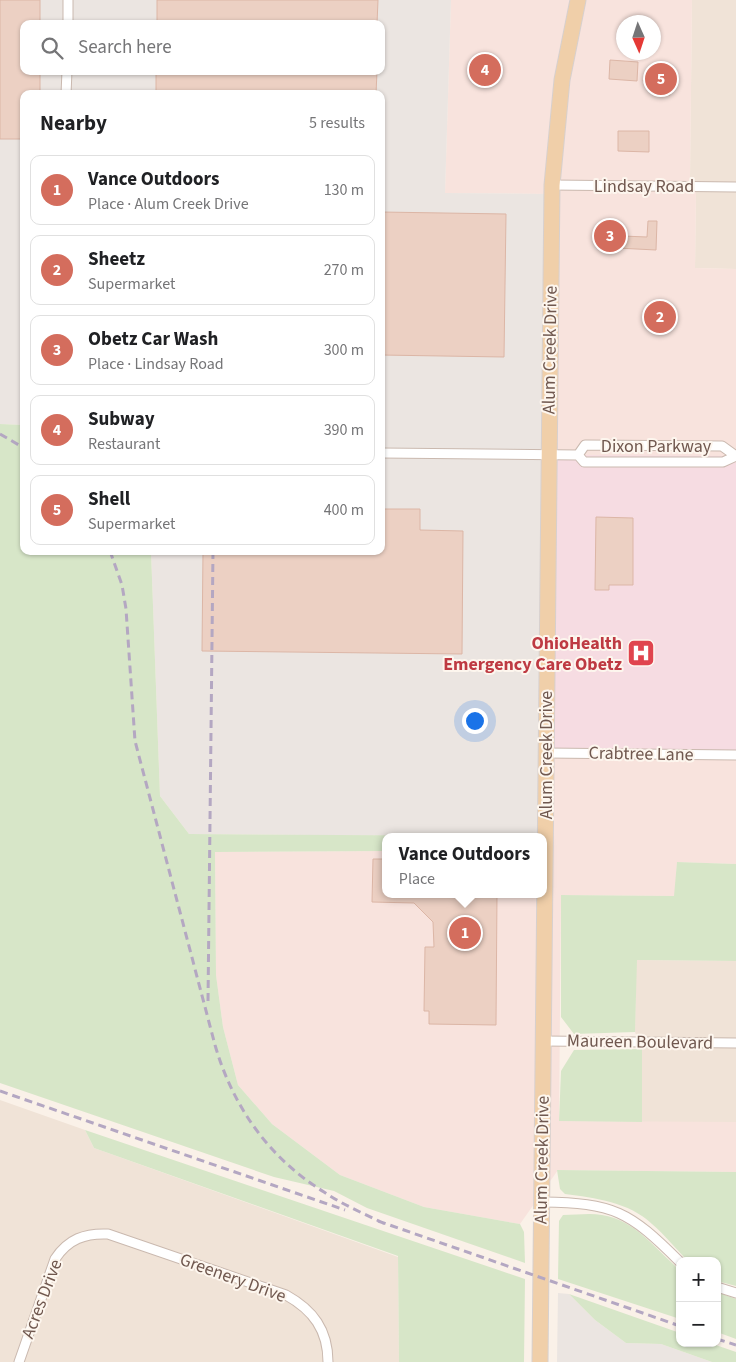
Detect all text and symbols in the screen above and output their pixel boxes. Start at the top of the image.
north arrow [616,15,661,60]
search box [20,20,385,75]
icon: search [38,34,66,62]
text: Search here [78,34,172,61]
pin: 4 [469,51,501,89]
pin: 5 [645,60,677,98]
text: Nearby [40,108,107,138]
text: 5 results [309,112,365,134]
text: Vance Outdoors [88,166,219,193]
street label: Lindsay Road [594,174,694,199]
text: 1 [53,179,61,201]
text: 130 m [324,179,364,201]
text: Place · Alum Creek Drive [88,193,249,215]
pin: 3 [594,217,626,255]
text: Sheetz [88,246,145,273]
text: 2 [53,259,61,281]
text: 270 m [324,259,364,281]
text: Supermarket [88,273,175,295]
street label: Alum Creek Drive [536,286,564,414]
pin: 2 [644,298,676,336]
text: Obetz Car Wash [88,326,218,353]
text: 3 [53,339,61,361]
text: 300 m [324,339,364,361]
text: Place · Lindsay Road [88,353,224,375]
text: Subway [88,406,155,433]
text: 4 [53,419,61,441]
text: 390 m [324,419,364,441]
text: Restaurant [88,433,161,455]
street label: Dixon Parkway [601,434,712,459]
text: Shell [88,486,130,513]
text: 5 [53,499,61,521]
text: 400 m [324,499,364,521]
text: Supermarket [88,513,175,535]
place label: OhioHealth Emergency Care Obetz [443,631,622,677]
hospital icon: OhioHealth Emergency Care Obetz [626,638,656,668]
street label: Alum Creek Drive [534,691,559,819]
your location [462,708,488,734]
street label: Crabtree Lane [588,741,694,767]
popup [382,833,547,898]
text: Vance Outdoors [399,841,530,868]
text: Place [399,868,435,890]
pin: 1 [449,914,481,952]
street label: Maureen Boulevard [567,1028,713,1056]
street label: Alum Creek Drive [528,1096,556,1224]
street label: Greenery Drive [176,1247,290,1309]
street label: Acres Drive [15,1256,69,1342]
map controls [676,1257,721,1347]
button: + [676,1257,721,1302]
button: − [676,1302,721,1347]

